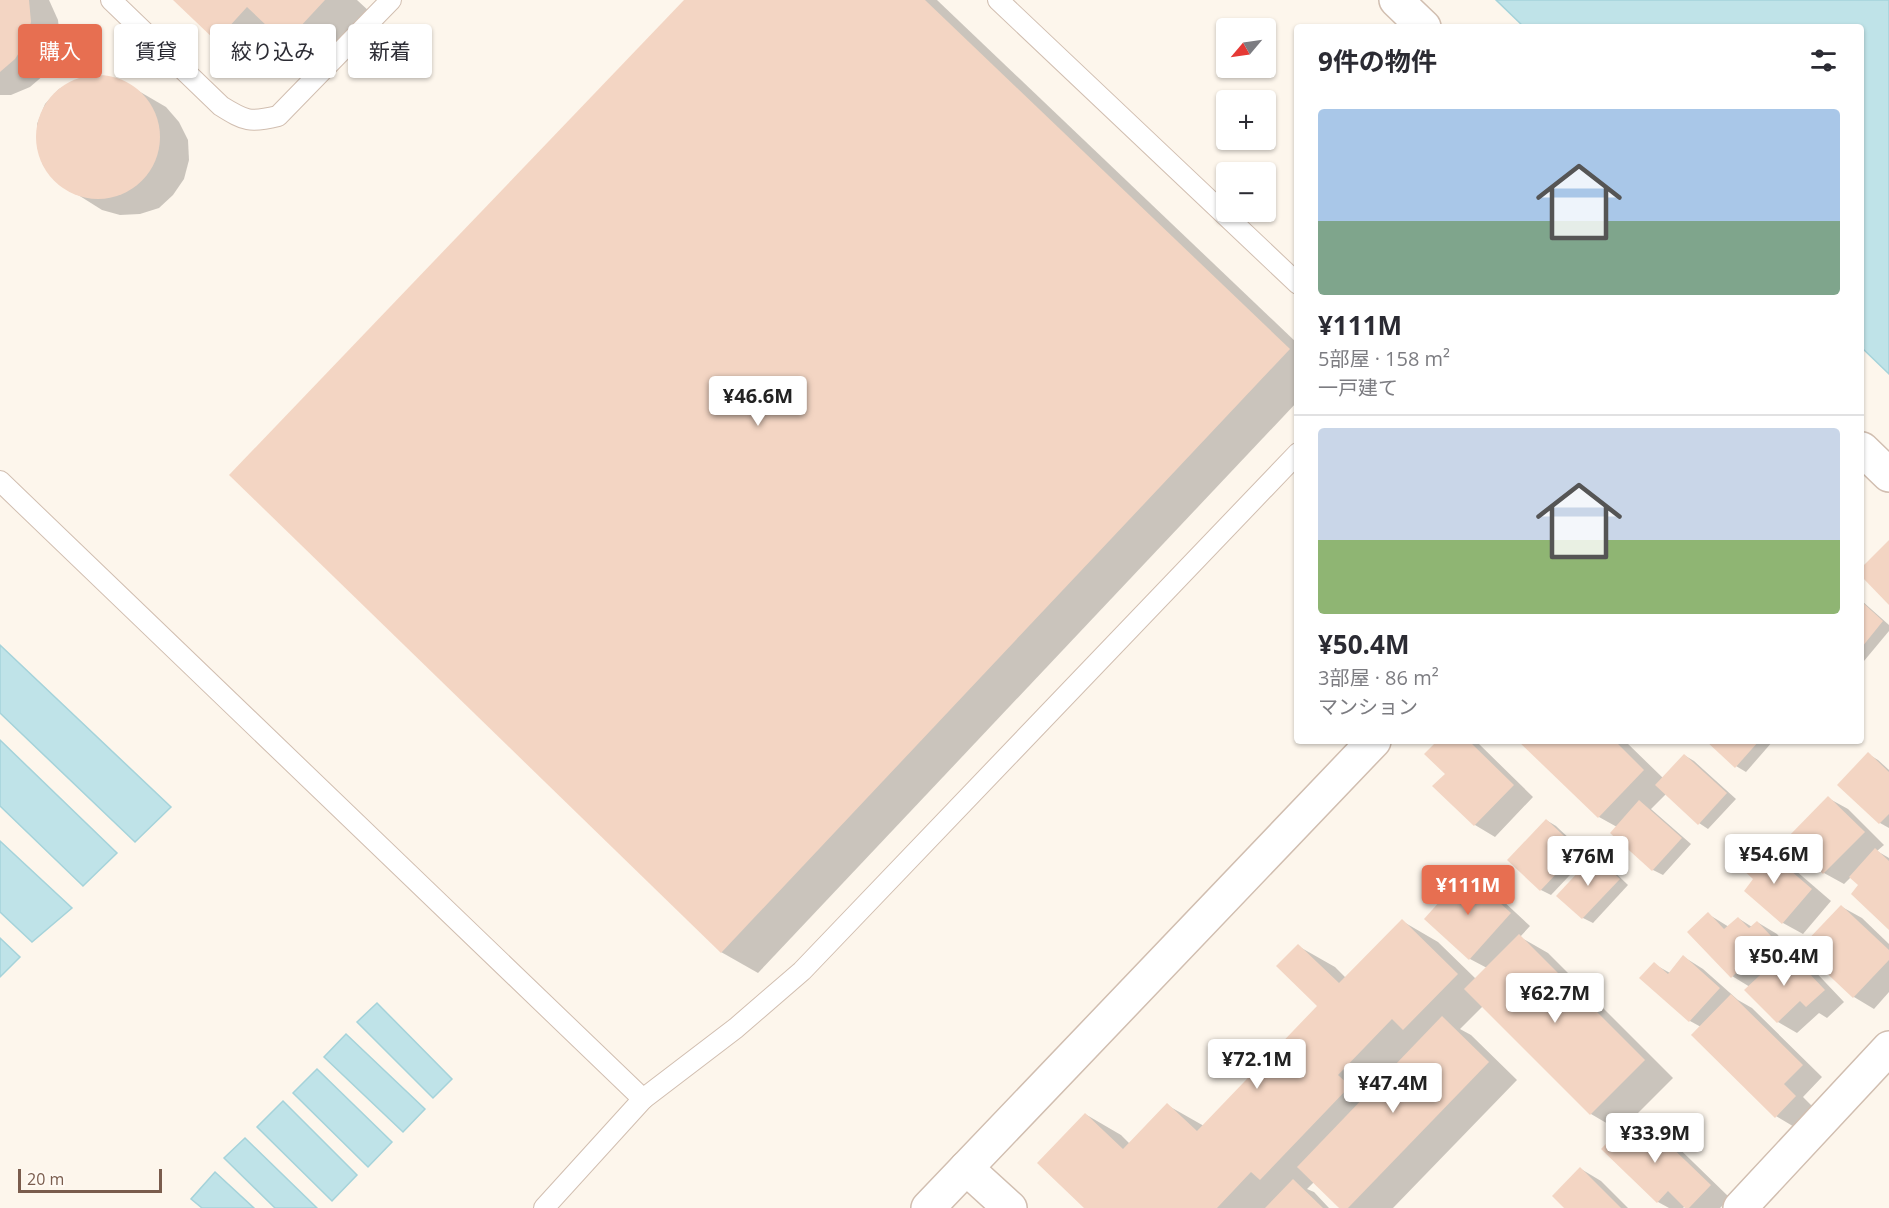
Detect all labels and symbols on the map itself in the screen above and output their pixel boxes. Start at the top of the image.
north arrow [1216,18,1276,78]
pin: ¥46.6M [709,376,807,427]
pin: ¥54.6M [1725,834,1823,885]
pin: ¥76M [1552,836,1624,887]
pin: ¥111M [1426,865,1510,916]
pin: ¥50.4M [1735,936,1833,987]
pin: ¥62.7M [1506,973,1604,1024]
pin: ¥72.1M [1208,1039,1306,1090]
pin: ¥47.4M [1344,1063,1442,1114]
pin: ¥33.9M [1606,1113,1704,1164]
scale bar [18,1166,162,1194]

